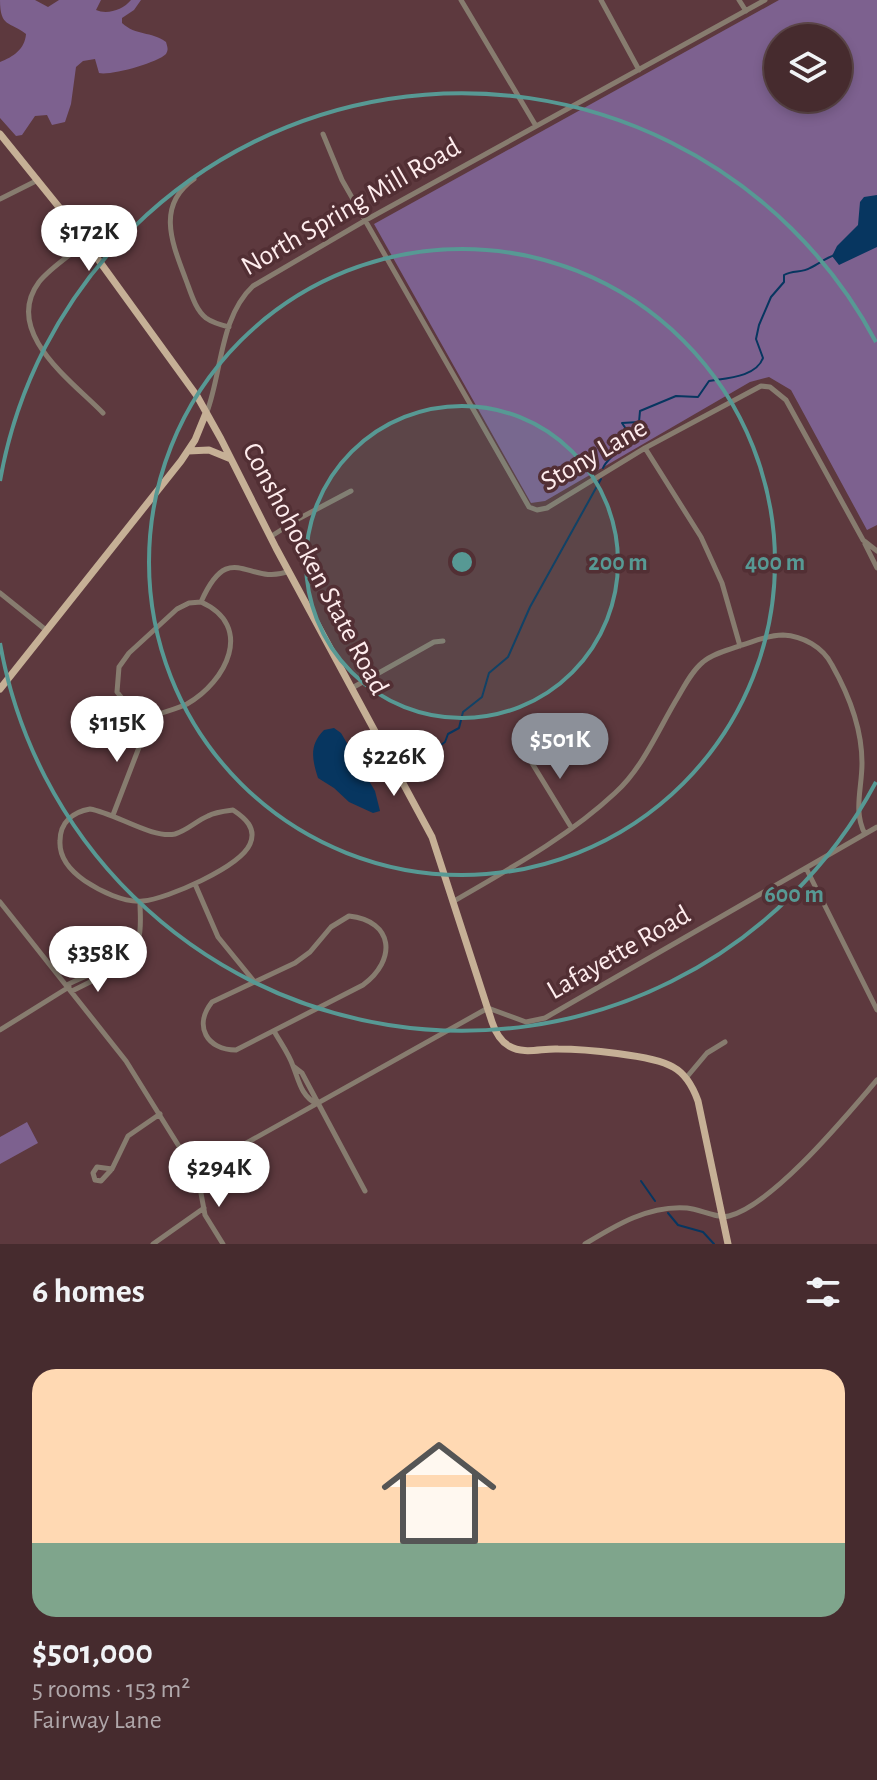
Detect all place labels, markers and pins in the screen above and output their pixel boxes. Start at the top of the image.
pin: $172K [33,205,145,273]
centre of rings [448,548,476,576]
pin: $115K [61,696,173,764]
pin: $501K [504,713,616,781]
pin: $226K [338,730,450,798]
pin: $358K [42,926,154,994]
pin: $294K [163,1141,275,1209]

